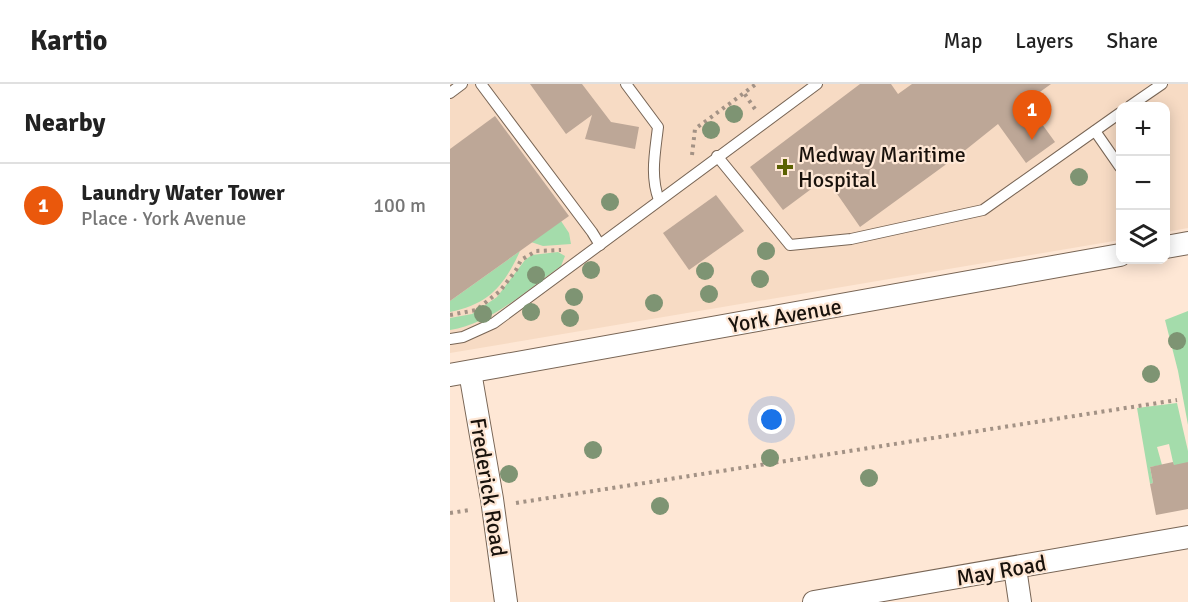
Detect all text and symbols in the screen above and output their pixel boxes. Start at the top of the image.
text: Kartio [30,24,107,58]
text: Map [944,28,982,54]
text: Layers [1015,28,1073,54]
text: Share [1106,28,1158,54]
pin: 1 [1012,91,1052,140]
map controls [1116,102,1170,264]
button: + [1116,102,1170,156]
text: Nearby [24,107,105,139]
place label: Medway Maritime Hospital [798,141,966,193]
button: − [1116,156,1170,210]
marker: Medway Maritime Hospital [776,158,794,176]
text: Laundry Water Tower [81,179,285,206]
text: 1 [38,193,49,218]
text: 100 m [373,193,426,218]
text: Place · York Avenue [81,206,246,231]
button: layers [1116,210,1170,264]
street label: York Avenue [727,292,844,339]
your location [757,405,786,434]
street label: Frederick Road [464,416,513,558]
street label: May Road [954,549,1048,592]

